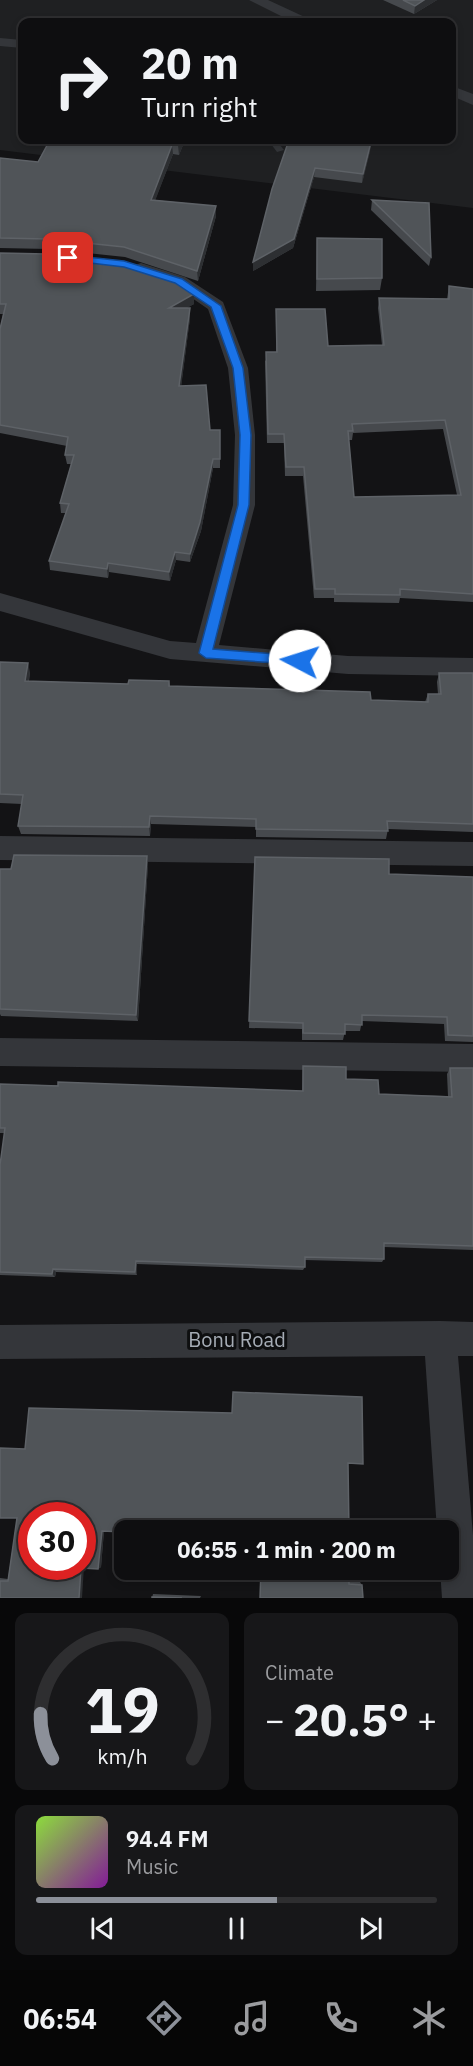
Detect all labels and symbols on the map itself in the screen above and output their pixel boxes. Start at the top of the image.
pin [42,232,93,283]
position arrow [268,629,332,693]
street label: Bonu Road [188,1326,286,1353]
speed limit sign: 30 [18,1502,96,1580]

